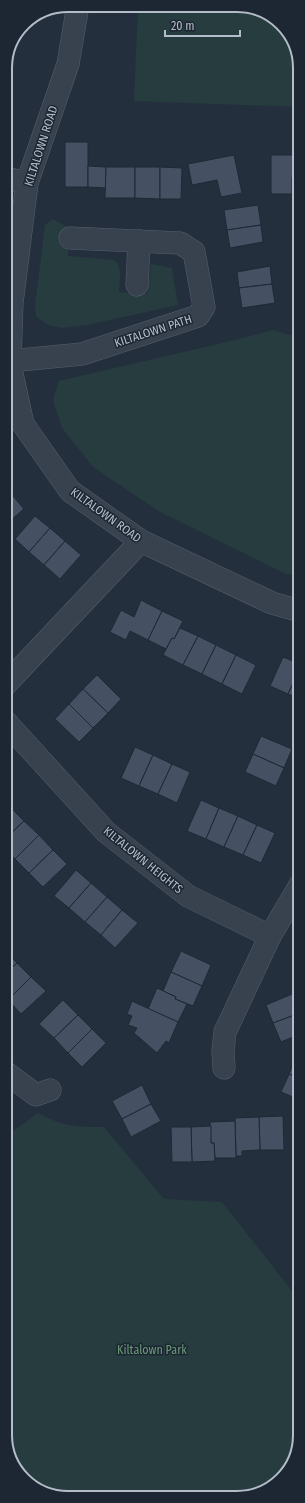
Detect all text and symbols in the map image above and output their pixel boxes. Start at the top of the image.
scale bar [165,12,240,38]
text: 20 m [171,19,195,33]
street label: KILTALOWN ROAD [21,104,61,188]
street label: KILTALOWN PATH [113,312,193,350]
street label: KILTALOWN ROAD [68,485,144,545]
street label: KILTALOWN HEIGHTS [101,824,186,896]
park label: Kiltalown Park [117,1343,187,1357]

